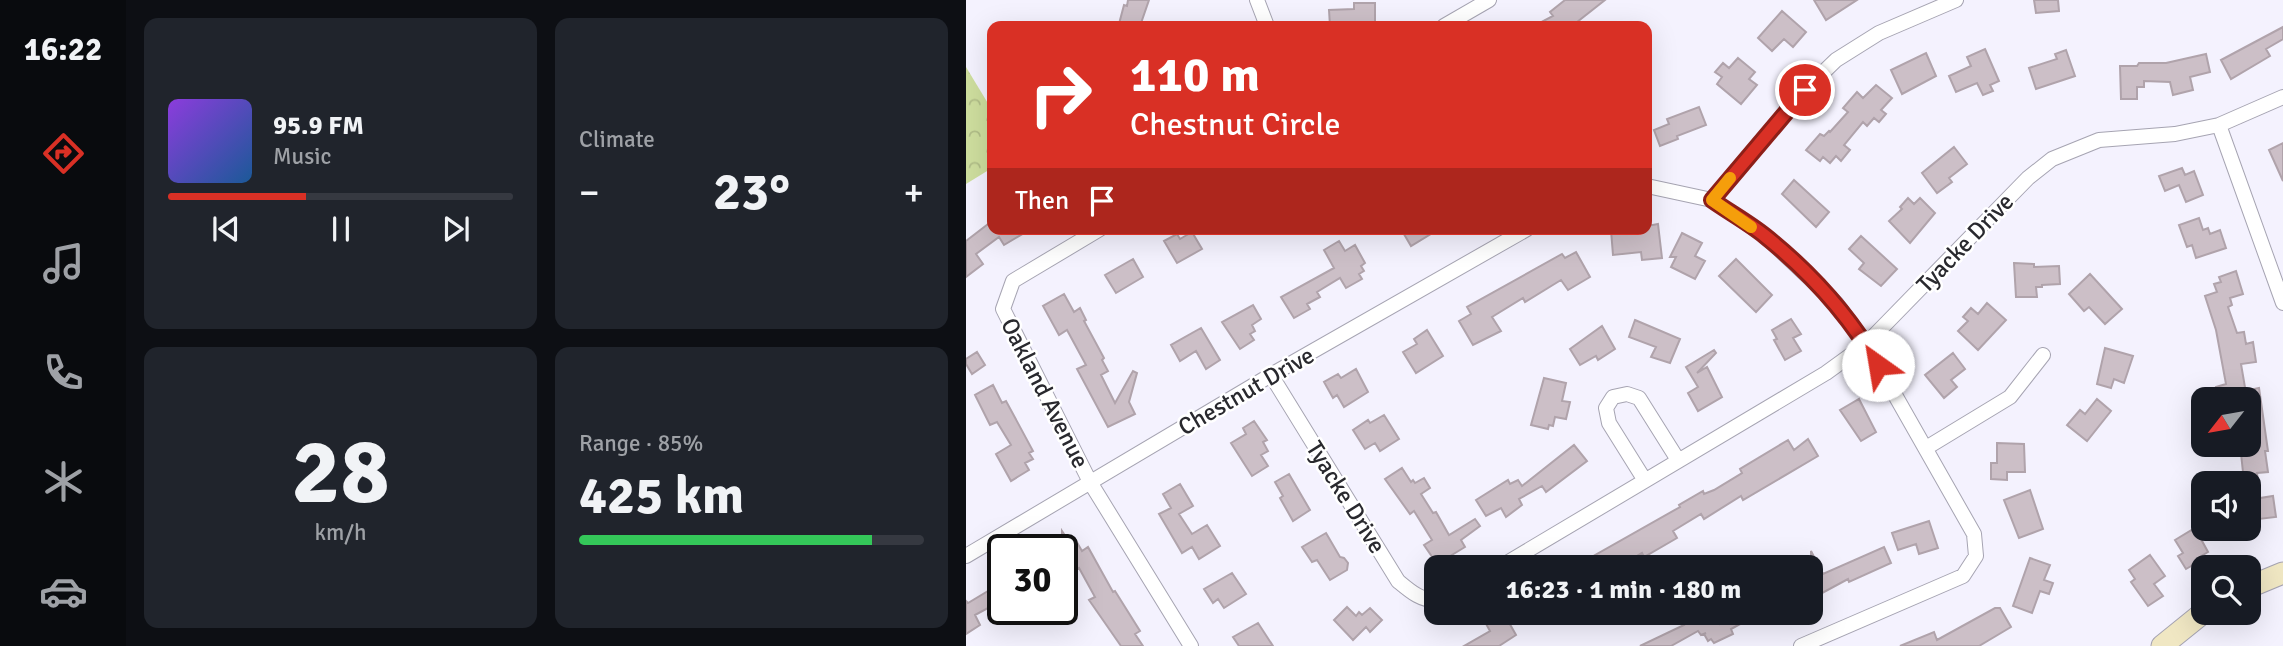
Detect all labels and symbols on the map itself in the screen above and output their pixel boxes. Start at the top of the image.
pin [1775,60,1835,120]
street label: Tyacke Drive [1910,187,2020,299]
street label: Oakland Avenue [994,313,1096,473]
position arrow [1841,328,1915,402]
street label: Chestnut Drive [1173,340,1319,442]
north arrow [2191,387,2261,457]
street label: Tyacke Drive [1300,435,1392,559]
speed limit sign: 30 [987,534,1078,625]

